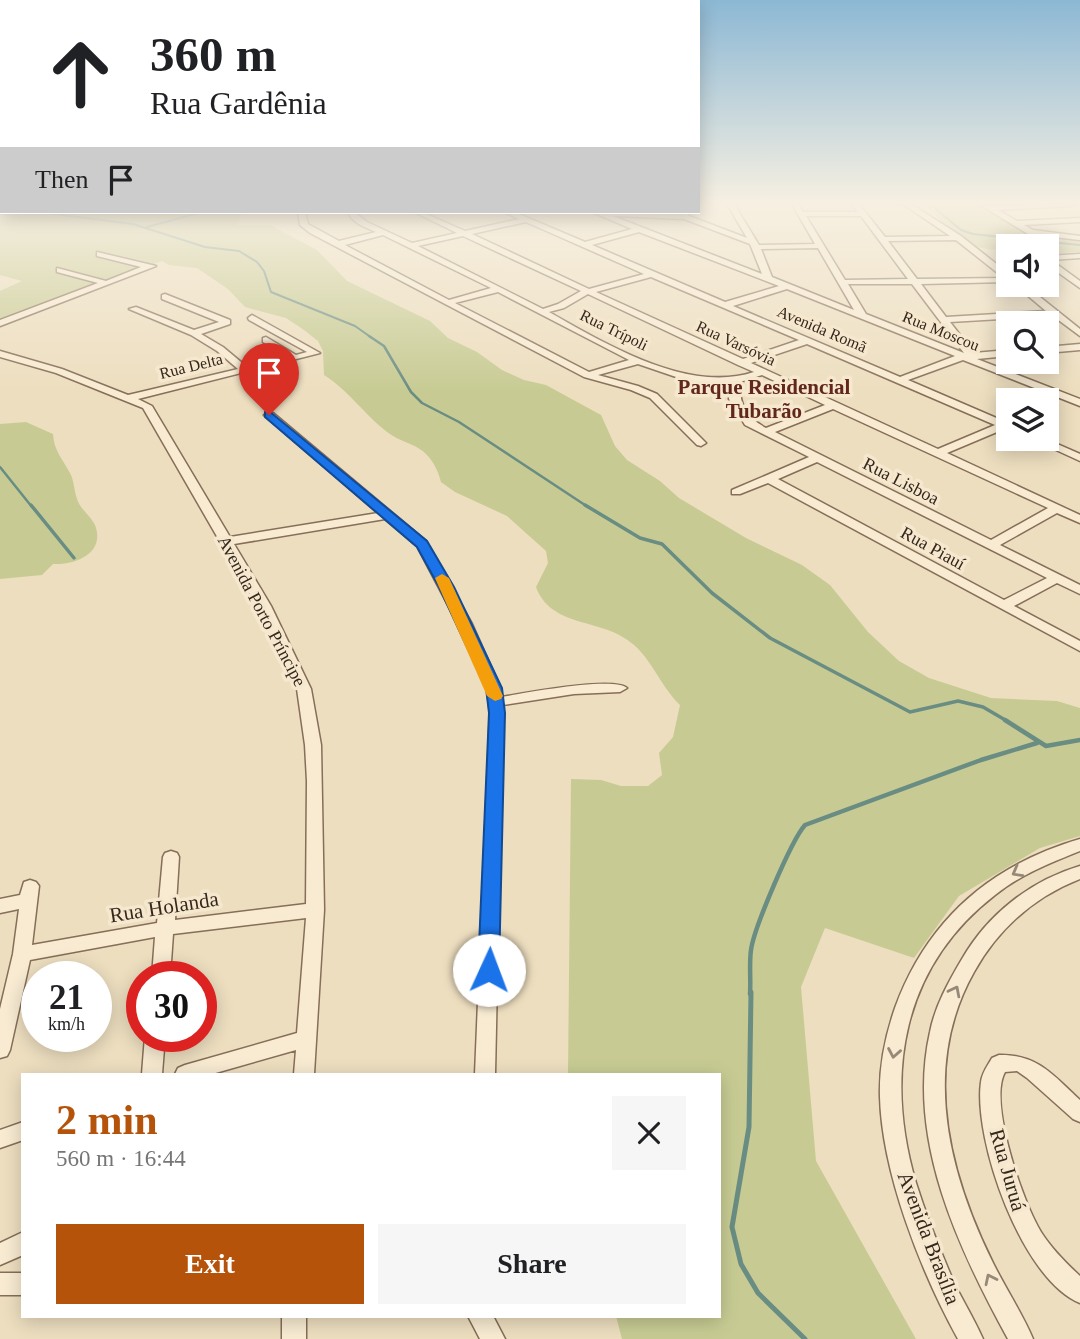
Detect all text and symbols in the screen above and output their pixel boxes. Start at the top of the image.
text: 360 m [150,27,277,82]
icon: ahead [35,28,126,119]
text: Rua Gardênia [150,85,327,121]
icon: arrive [102,161,140,199]
text: Then [35,165,88,194]
map controls [996,234,1059,451]
button: sound [996,234,1059,297]
street label: Avenida Romã [775,303,869,355]
street label: Rua Trípoli [577,306,651,355]
street label: Rua Moscou [900,308,982,354]
button: search [996,311,1059,374]
street label: Rua Varsóvia [694,317,778,369]
pin [239,343,299,415]
street label: Rua Delta [158,350,224,382]
icon: arrive [250,354,288,392]
district label: Parque Residencial Tubarão [678,375,851,423]
button: layers [996,388,1059,451]
street label: Rua Lisboa [860,453,942,509]
street label: Rua Piauí [897,522,969,574]
street label: Avenida Porto Príncipe [214,532,310,690]
one-way arrow [1012,864,1025,877]
street label: Rua Holanda [108,886,221,927]
position arrow [452,933,526,1007]
speed limit sign: 30 [126,961,217,1052]
text: 21 [49,978,84,1017]
one-way arrow [947,986,961,998]
text: km/h [48,1014,85,1034]
one-way arrow [887,1047,902,1058]
button: close [612,1096,686,1170]
text: 2 min [56,1097,158,1143]
street label: Rua Juruá [985,1126,1031,1215]
text: 560 m · 16:44 [56,1146,186,1171]
street label: Avenida Brasília [893,1168,966,1308]
button: Exit [56,1224,364,1304]
button: Share [378,1224,686,1304]
one-way arrow [984,1274,998,1286]

